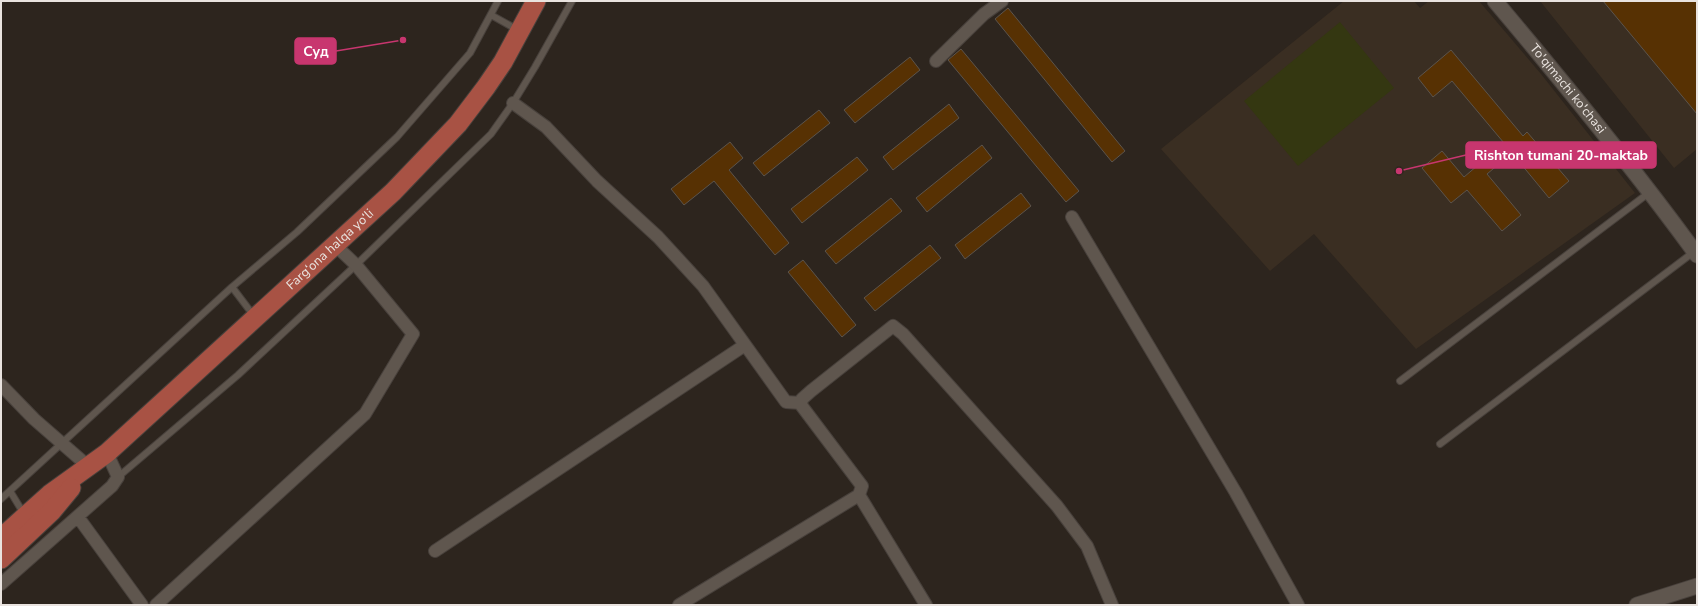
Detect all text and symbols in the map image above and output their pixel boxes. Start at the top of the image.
callout: Суд [295,38,336,64]
street label: To'qimachi ko'chasi [1526,40,1610,138]
text: Суд [303,42,329,61]
callout: Rishton tumani 20-maktab [1466,142,1656,168]
text: Rishton tumani 20-maktab [1474,146,1648,165]
street label: Farg‘ona halqa yo‘li [282,205,378,294]

